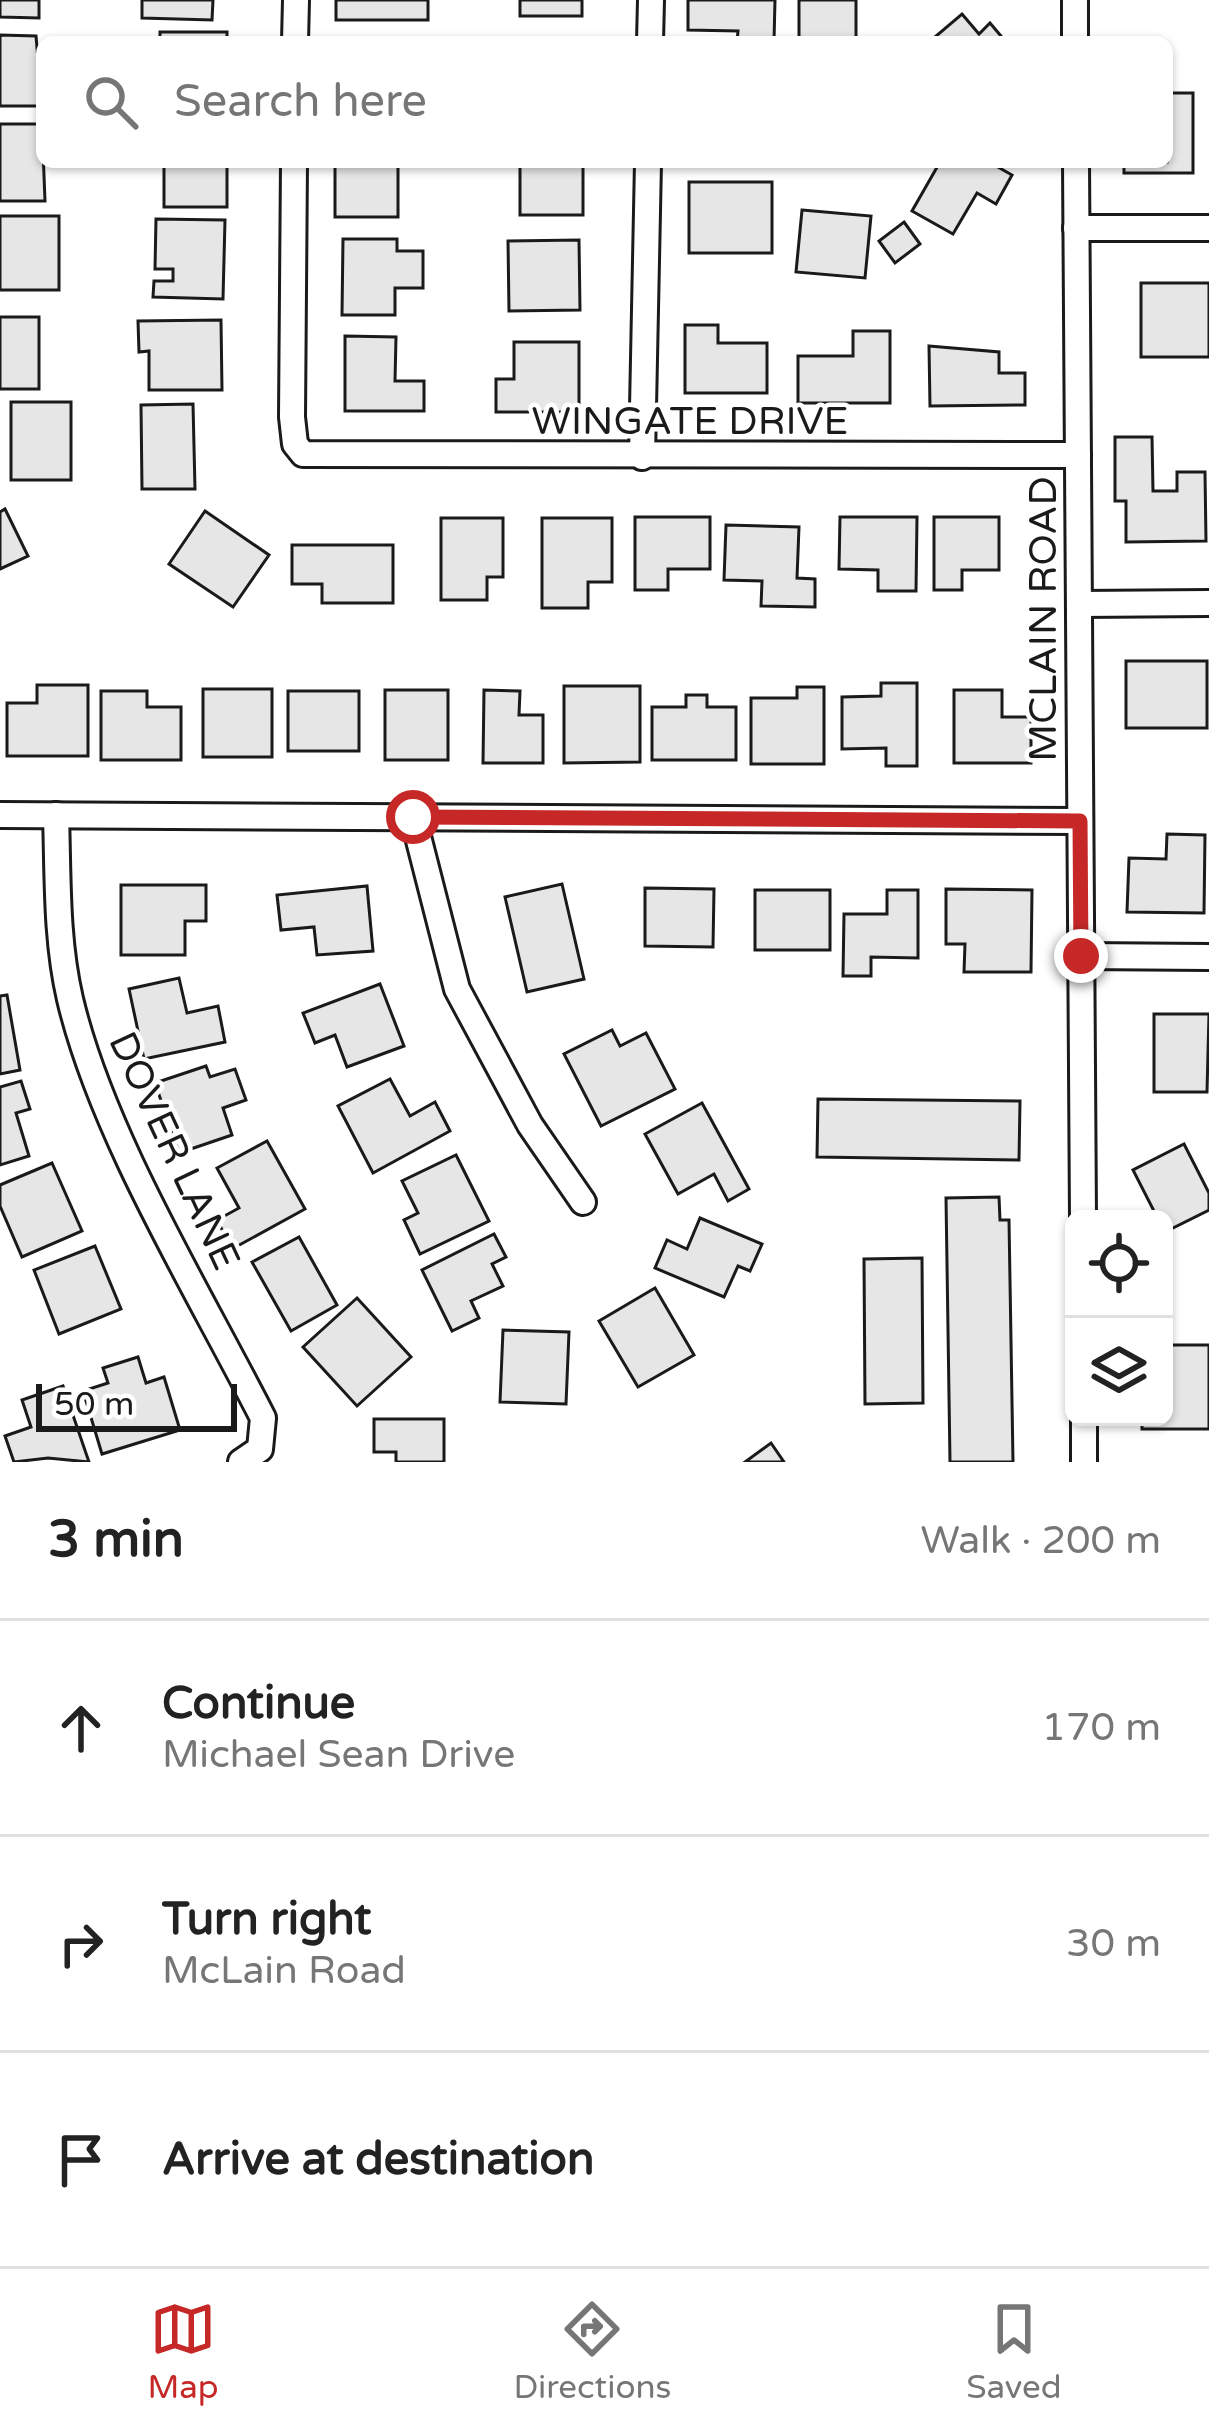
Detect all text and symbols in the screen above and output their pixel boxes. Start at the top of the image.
search box [36,36,1173,168]
icon: search [78,69,144,135]
text: Search here [174,75,427,129]
street label: WINGATE DRIVE [532,398,848,445]
street label: MCLAIN ROAD [1020,476,1067,762]
route start [386,790,440,844]
route end [1054,929,1108,983]
street label: DOVER LANE [98,1024,250,1278]
map controls [1065,1210,1173,1426]
button: locate [1065,1210,1173,1318]
button: layers [1065,1318,1173,1426]
scale bar [36,1378,237,1431]
text: 50 m [54,1385,134,1424]
text: 3 min [48,1509,184,1571]
text: Walk · 200 m [920,1517,1161,1564]
text: Continue [162,1677,355,1731]
icon: ahead [48,1695,114,1761]
text: 170 m [1042,1704,1161,1751]
text: Michael Sean Drive [162,1731,515,1778]
text: Turn right [162,1893,371,1947]
icon: right [48,1911,114,1977]
text: 30 m [1066,1920,1161,1967]
text: McLain Road [162,1947,406,1994]
icon: arrive [48,2127,114,2193]
text: Arrive at destination [162,2133,594,2187]
tab: Map [147,2296,219,2407]
tab: Directions [513,2296,671,2407]
tab: Saved [966,2296,1062,2407]

